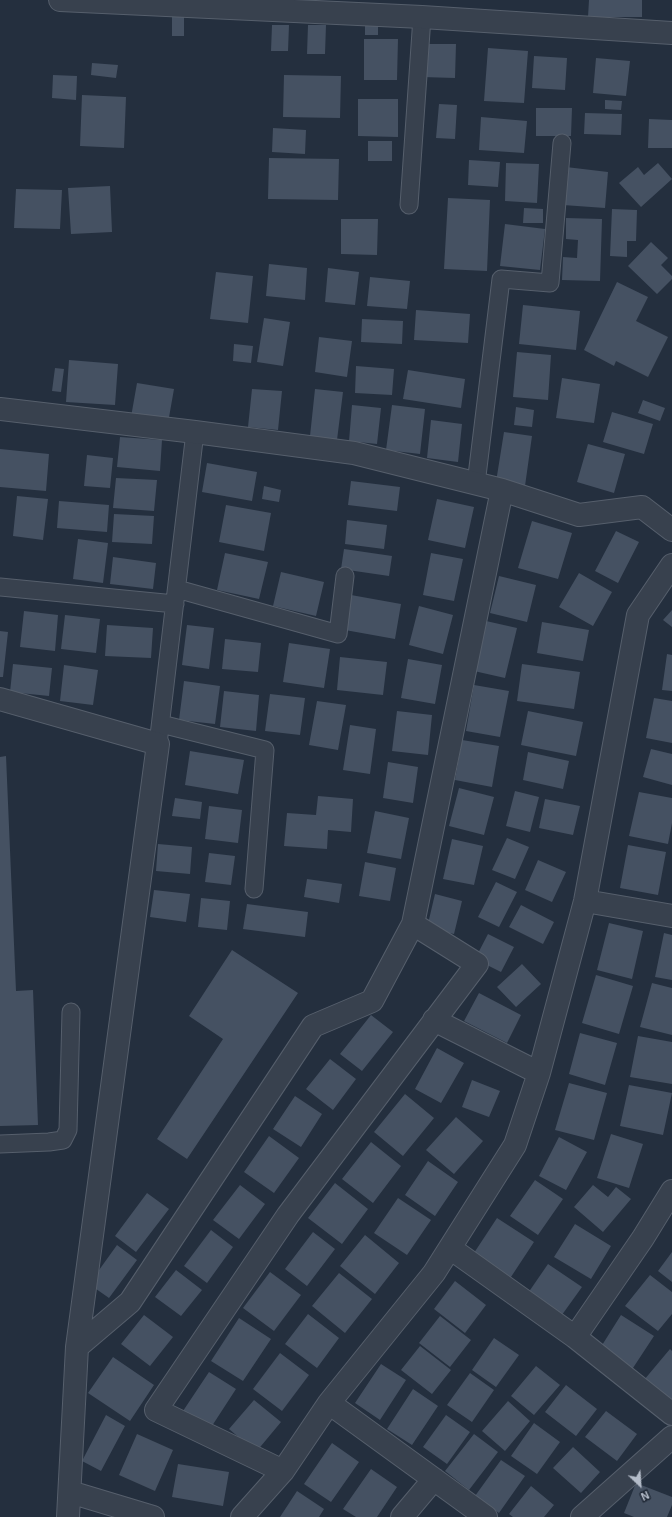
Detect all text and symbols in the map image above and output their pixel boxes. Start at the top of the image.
north arrow [620,1465,660,1505]
text: N [639,1489,652,1504]

